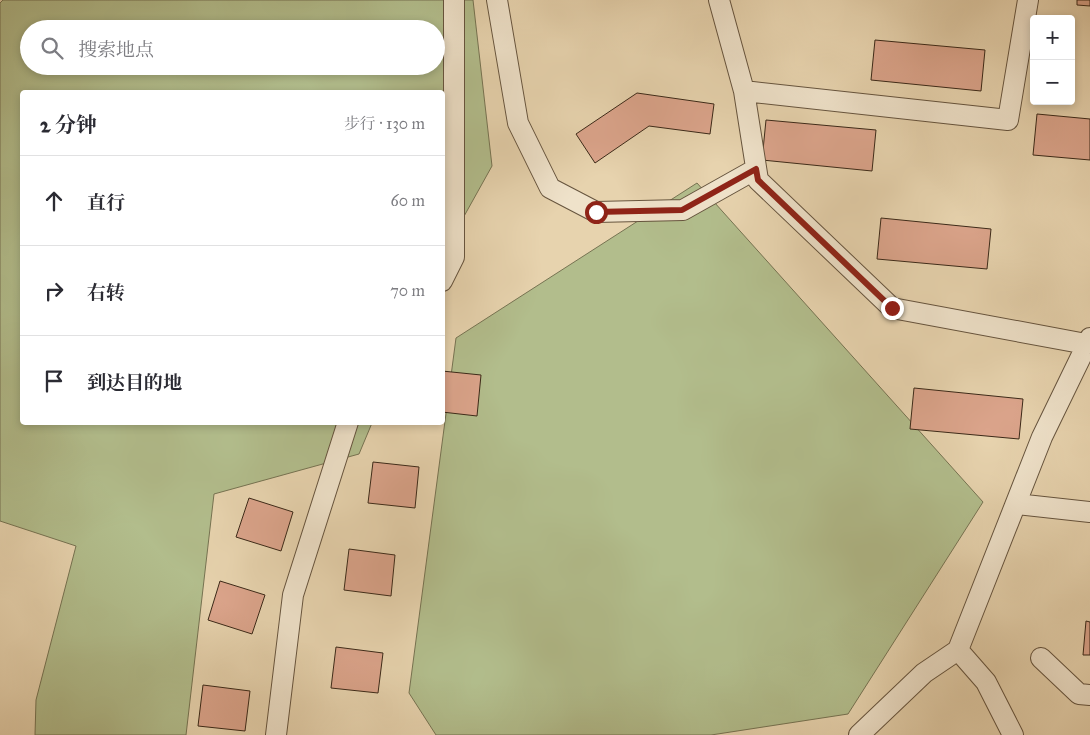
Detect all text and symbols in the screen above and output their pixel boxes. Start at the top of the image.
map controls [1030,15,1075,105]
button: + [1030,15,1075,60]
search box [20,20,445,75]
icon: search [38,34,66,62]
text: 搜索地点 [78,38,154,61]
button: − [1030,60,1075,105]
text: 2 分钟 [40,112,97,138]
text: 步行 · 130 m [344,114,425,133]
icon: ahead [40,187,68,215]
text: 直行 [87,191,125,214]
text: 60 m [391,191,425,210]
route start [585,201,608,224]
icon: right [40,277,68,305]
text: 右转 [87,281,125,304]
text: 70 m [390,281,425,300]
route end [881,297,904,320]
icon: arrive [40,367,68,395]
text: 到达目的地 [87,371,182,394]

